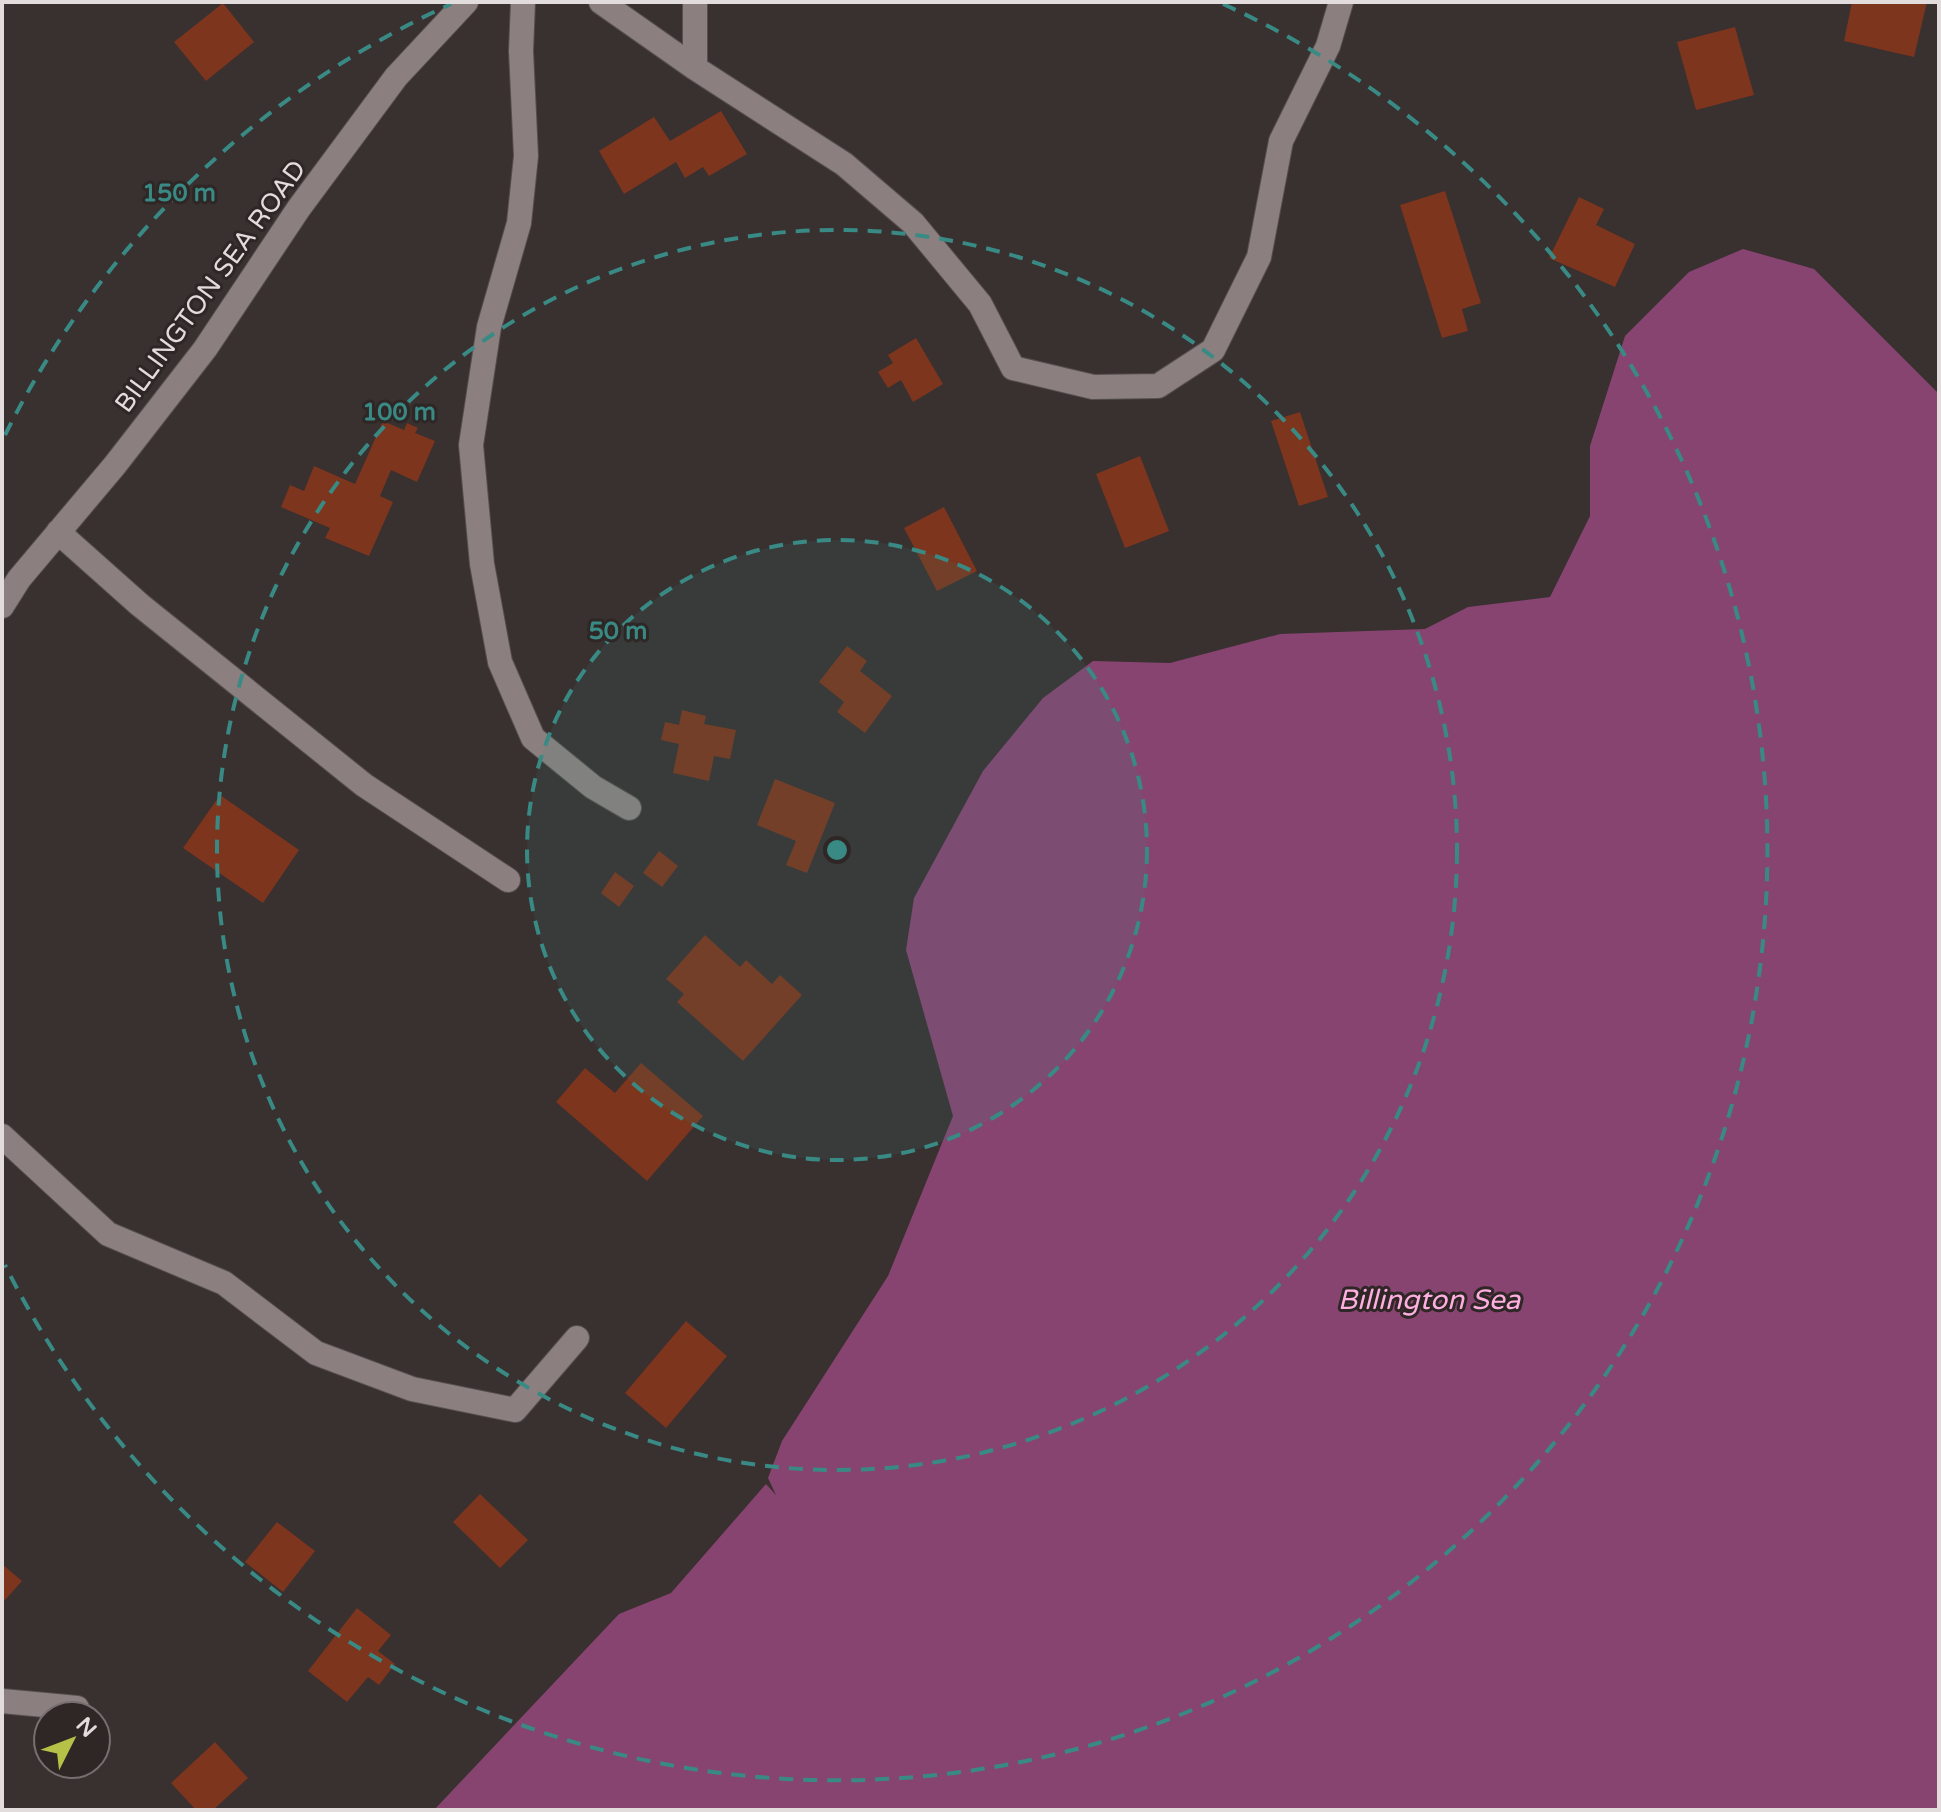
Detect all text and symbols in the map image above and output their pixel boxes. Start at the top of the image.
street label: BILLINGTON SEA ROAD [108,154,312,418]
text: 150 m [142,179,216,208]
text: 100 m [362,398,436,427]
text: 50 m [589,617,647,646]
centre of rings [823,836,851,864]
water label: Billington Sea [1338,1283,1521,1317]
north arrow [32,1700,112,1780]
text: N [71,1712,102,1743]

